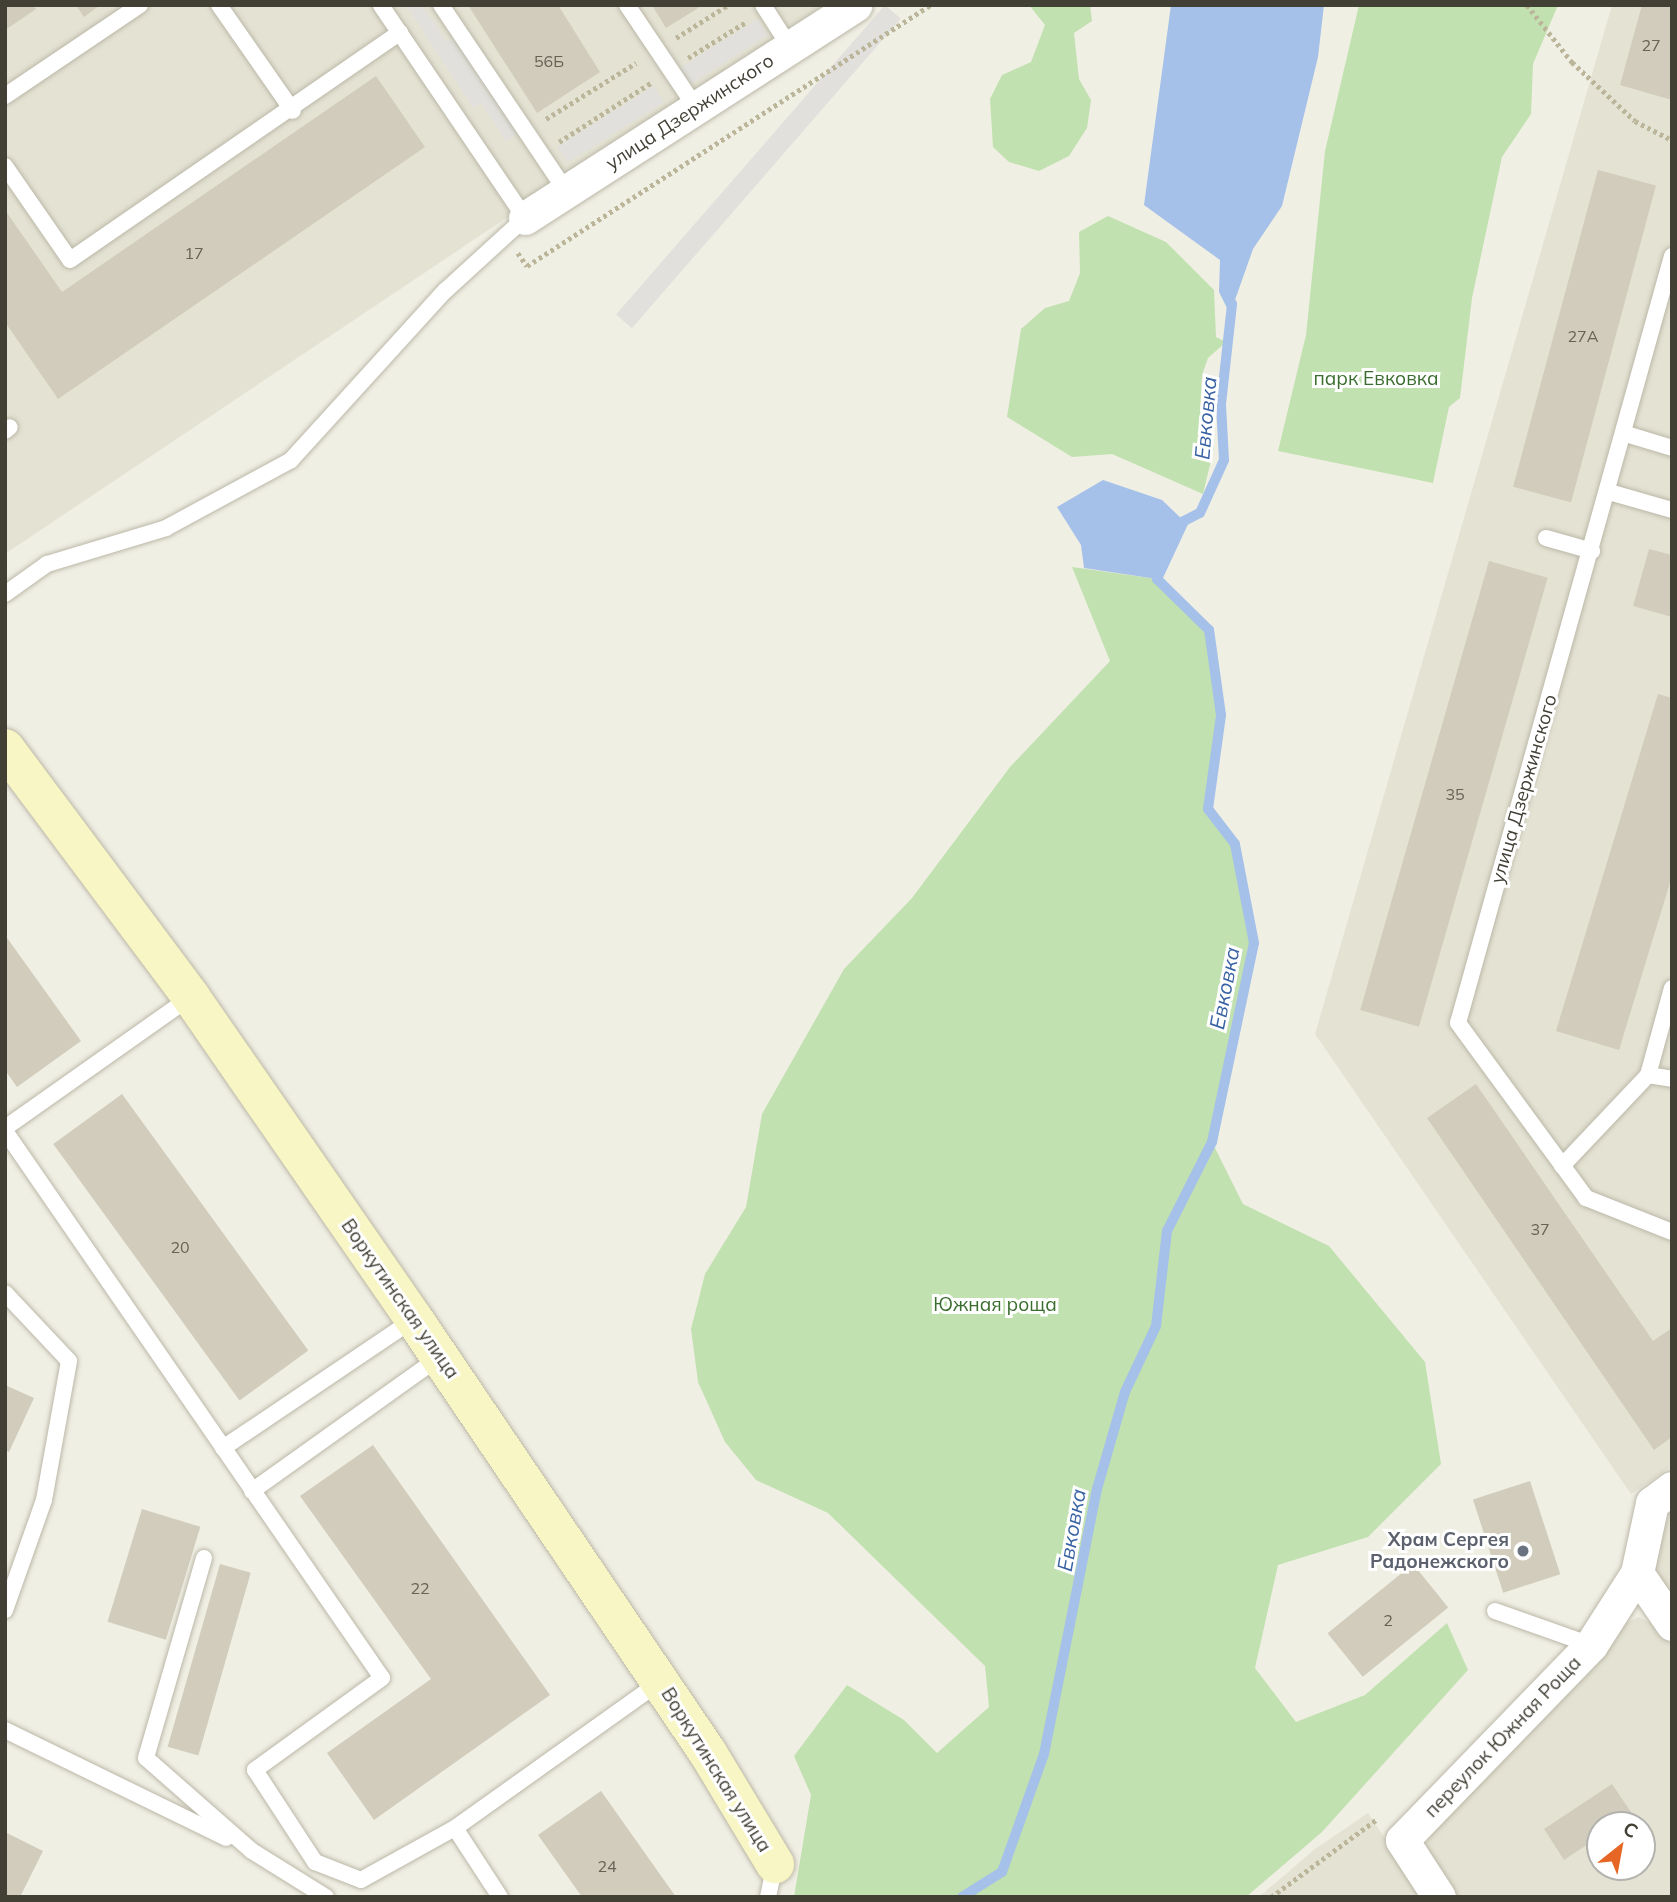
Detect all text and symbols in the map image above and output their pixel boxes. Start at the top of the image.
house number: 27 [1641,35,1661,55]
street label: улица Дзержинского [602,49,778,175]
house number: 56Б [534,51,564,71]
house number: 17 [184,243,204,263]
house number: 27А [1568,326,1598,346]
park label: парк Евковка [1313,368,1439,390]
water label: Евковка [1189,375,1221,461]
street label: улица Дзержинского [1486,692,1562,886]
house number: 35 [1445,784,1465,804]
water label: Евковка [1204,945,1244,1031]
street label: Воркутинская улица [336,1215,464,1383]
house number: 37 [1530,1219,1550,1239]
house number: 20 [170,1237,190,1257]
park label: Южная роща [933,1294,1057,1316]
water label: Евковка [1051,1487,1091,1573]
place label: Храм Сергея Радонежского [1370,1529,1509,1573]
marker: Храм Сергея Радонежского [1515,1543,1531,1559]
house number: 22 [410,1578,430,1598]
house number: 2 [1383,1610,1393,1630]
street label: переулок Южная Роща [1420,1652,1586,1822]
street label: Воркутинская улица [656,1684,776,1856]
north arrow [1586,1811,1656,1881]
text: С [1619,1816,1643,1843]
house number: 24 [597,1856,617,1876]

